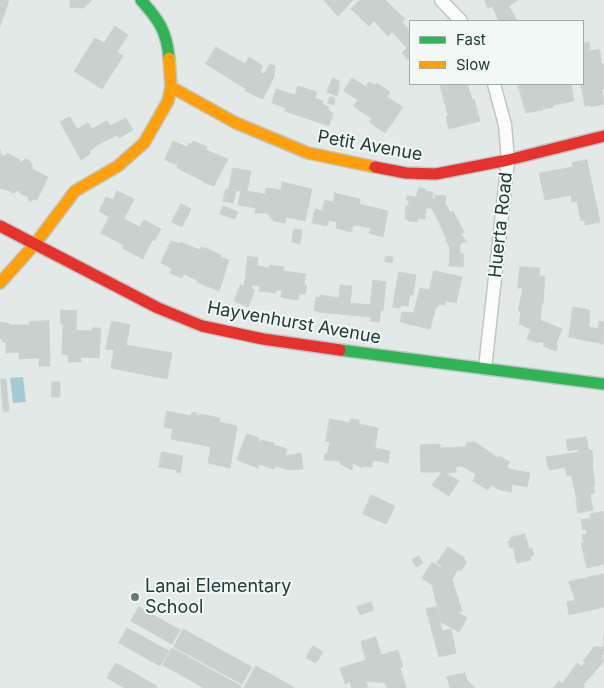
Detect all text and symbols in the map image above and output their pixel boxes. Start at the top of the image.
legend [409,20,584,85]
text: Fast [456,30,486,49]
text: Slow [456,55,490,74]
street label: Petit Avenue [316,126,424,166]
street label: Huerta Road [485,171,517,279]
street label: Hayvenhurst Avenue [205,297,383,349]
place label: Lanai Elementary School [145,576,291,618]
marker: Lanai Elementary School [129,591,141,603]

